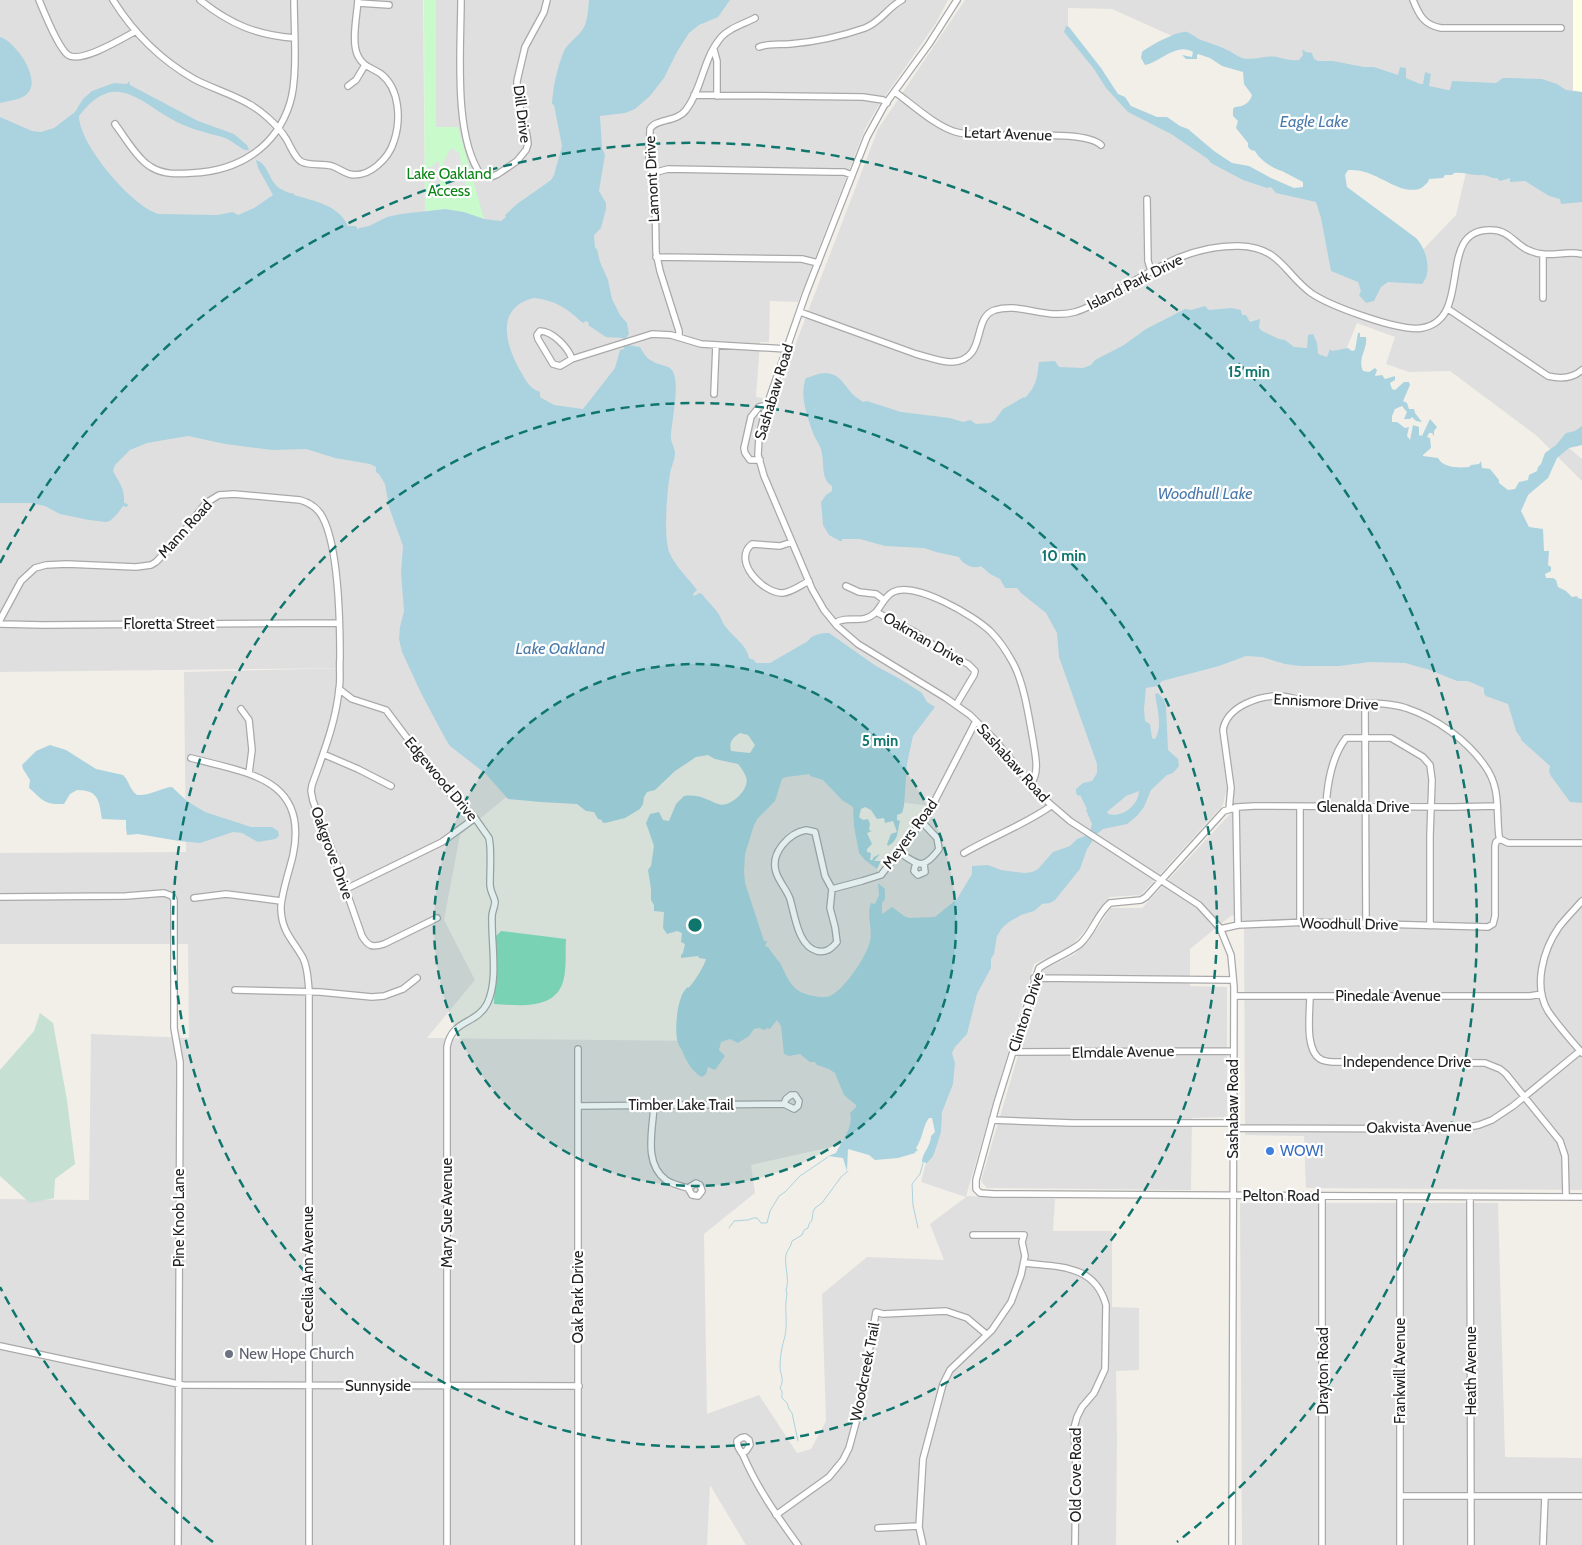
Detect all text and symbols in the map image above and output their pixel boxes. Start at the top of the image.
street label: Dill Drive [510,84,535,144]
water label: Eagle Lake [1280,112,1348,131]
street label: Letart Avenue [964,123,1053,145]
street label: Lamont Drive [641,135,663,223]
park label: Lake Oakland Access [407,165,491,200]
street label: Island Park Drive [1084,250,1186,314]
street label: Sashabaw Road [751,342,797,442]
text: 15 min [1228,363,1270,381]
water label: Woodhull Lake [1157,484,1253,503]
street label: Mann Road [154,496,216,562]
text: 10 min [1042,547,1086,565]
street label: Oakman Drive [880,608,968,670]
street label: Floretta Street [123,615,215,633]
water label: Lake Oakland [516,639,605,658]
street label: Ennismore Drive [1273,690,1379,714]
street label: Sashabaw Road [973,720,1053,806]
text: 5 min [862,732,898,750]
street label: Edgewood Drive [401,733,482,825]
street label: Meyers Road [879,796,941,872]
street label: Glenalda Drive [1317,798,1410,816]
street label: Oakgrove Drive [307,804,357,902]
street label: Woodhull Drive [1300,914,1399,934]
centre of rings [686,916,704,934]
street label: Clinton Drive [1005,970,1047,1054]
street label: Pinedale Avenue [1335,987,1441,1005]
street label: Elmdale Avenue [1072,1042,1175,1062]
street label: Independence Drive [1343,1053,1471,1071]
street label: Sashabaw Road [1224,1059,1242,1159]
street label: Timber Lake Trail [628,1096,734,1114]
street label: Oakvista Avenue [1366,1117,1472,1137]
place label: WOW! [1280,1142,1323,1160]
marker: WOW! [1264,1145,1276,1157]
street label: Mary Sue Avenue [438,1158,456,1268]
street label: Pine Knob Lane [170,1168,188,1267]
street label: Pelton Road [1242,1187,1320,1205]
street label: Cecelia Ann Avenue [299,1206,317,1332]
street label: Oak Park Drive [569,1250,587,1343]
street label: Frankwill Avenue [1391,1318,1409,1424]
street label: Woodcreek Trail [847,1321,884,1423]
street label: Heath Avenue [1462,1326,1480,1416]
street label: Drayton Road [1314,1327,1332,1415]
place label: New Hope Church [239,1345,354,1363]
marker: New Hope Church [223,1348,235,1360]
street label: Sunnyside [345,1377,411,1395]
street label: Old Cove Road [1067,1428,1085,1522]

